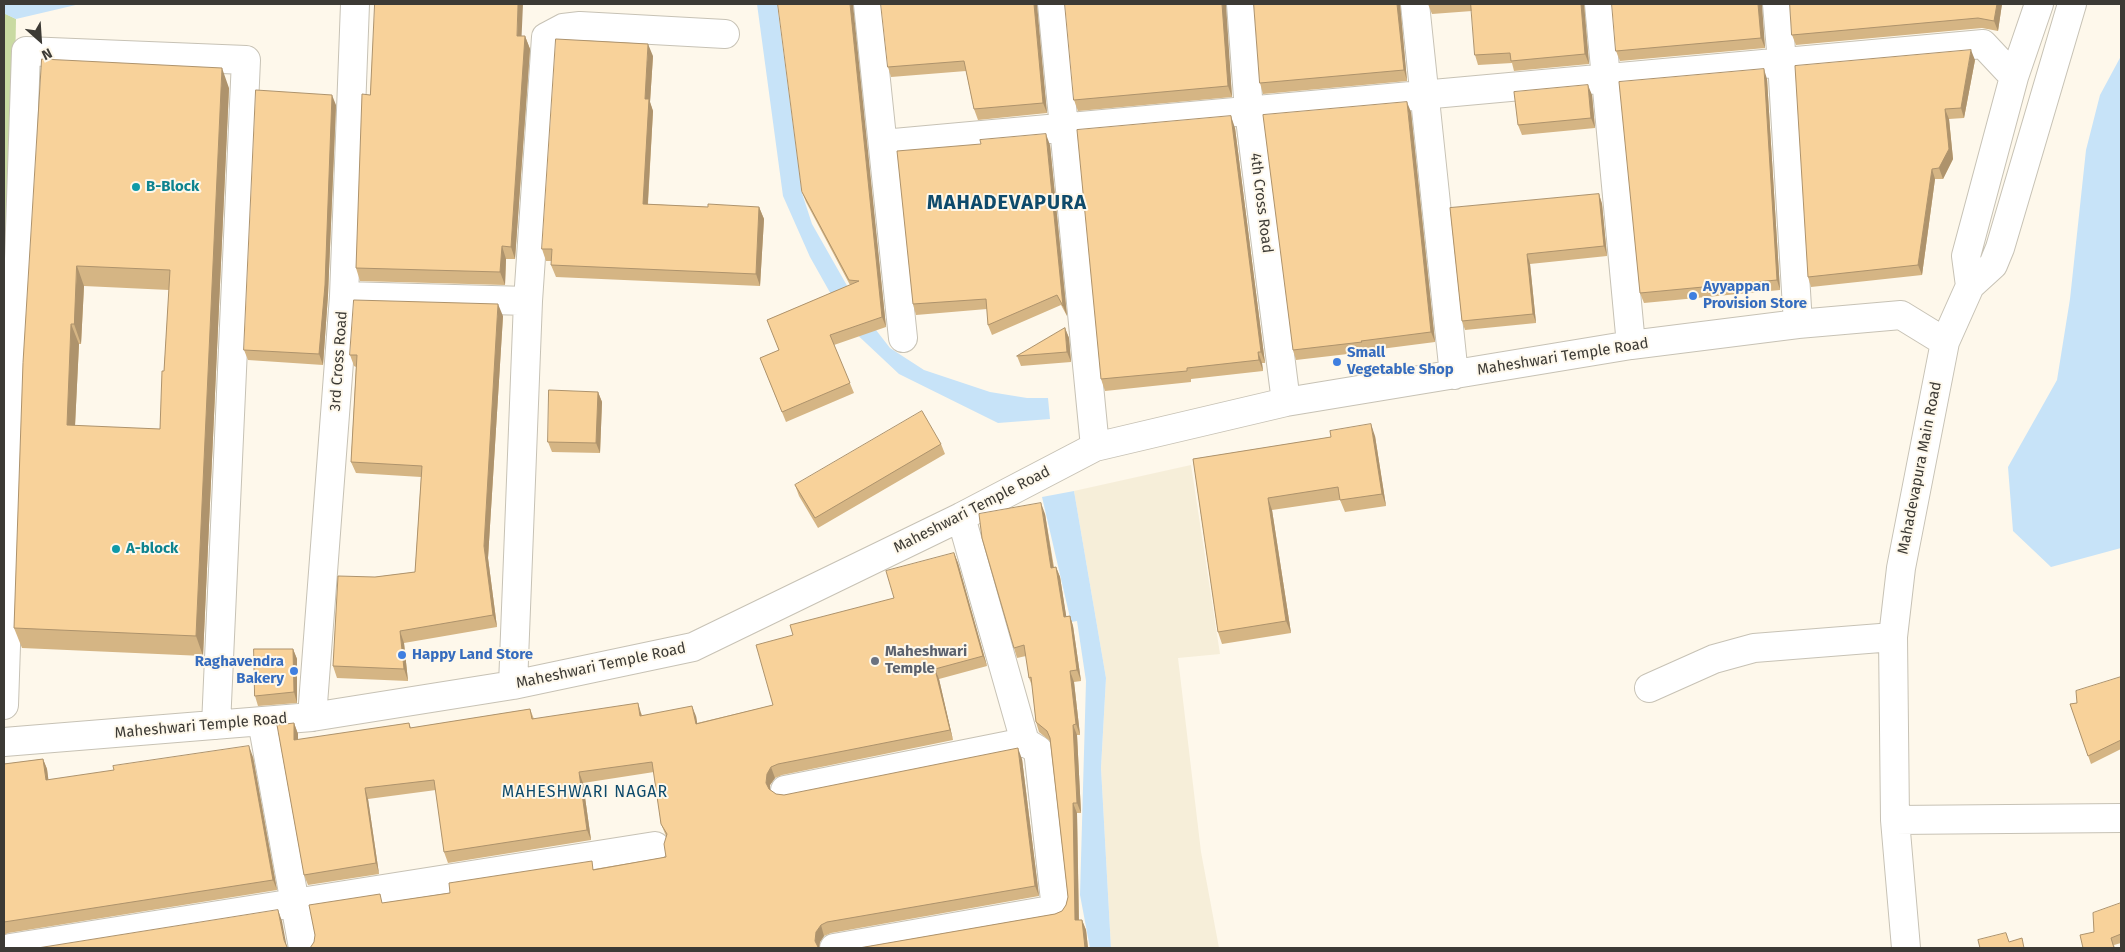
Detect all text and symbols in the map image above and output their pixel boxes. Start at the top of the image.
north arrow [15,15,65,65]
text: N [39,44,55,64]
street label: 4th Cross Road [1246,152,1276,254]
place label: B-Block [146,178,199,196]
marker: B-Block [130,181,142,193]
district label: MAHADEVAPURA [925,191,1089,215]
place label: Ayyappan Provision Store [1703,278,1807,313]
marker: Ayyappan Provision Store [1687,290,1699,302]
street label: 3rd Cross Road [327,310,351,412]
street label: Maheshwari Temple Road [1476,335,1650,379]
place label: Small Vegetable Shop [1347,344,1454,379]
marker: Small Vegetable Shop [1331,356,1343,368]
street label: Mahadevapura Main Road [1894,380,1946,556]
street label: Maheshwari Temple Road [891,463,1053,557]
place label: A-block [126,540,178,558]
marker: A-block [110,543,122,555]
street label: Maheshwari Temple Road [514,639,688,693]
place label: Maheshwari Temple [885,643,967,678]
place label: Happy Land Store [412,646,533,664]
marker: Happy Land Store [396,649,408,661]
place label: Raghavendra Bakery [195,653,284,688]
marker: Maheshwari Temple [869,655,881,667]
marker: Raghavendra Bakery [288,665,300,677]
street label: Maheshwari Temple Road [114,709,288,743]
district label: MAHESHWARI NAGAR [500,783,670,803]

